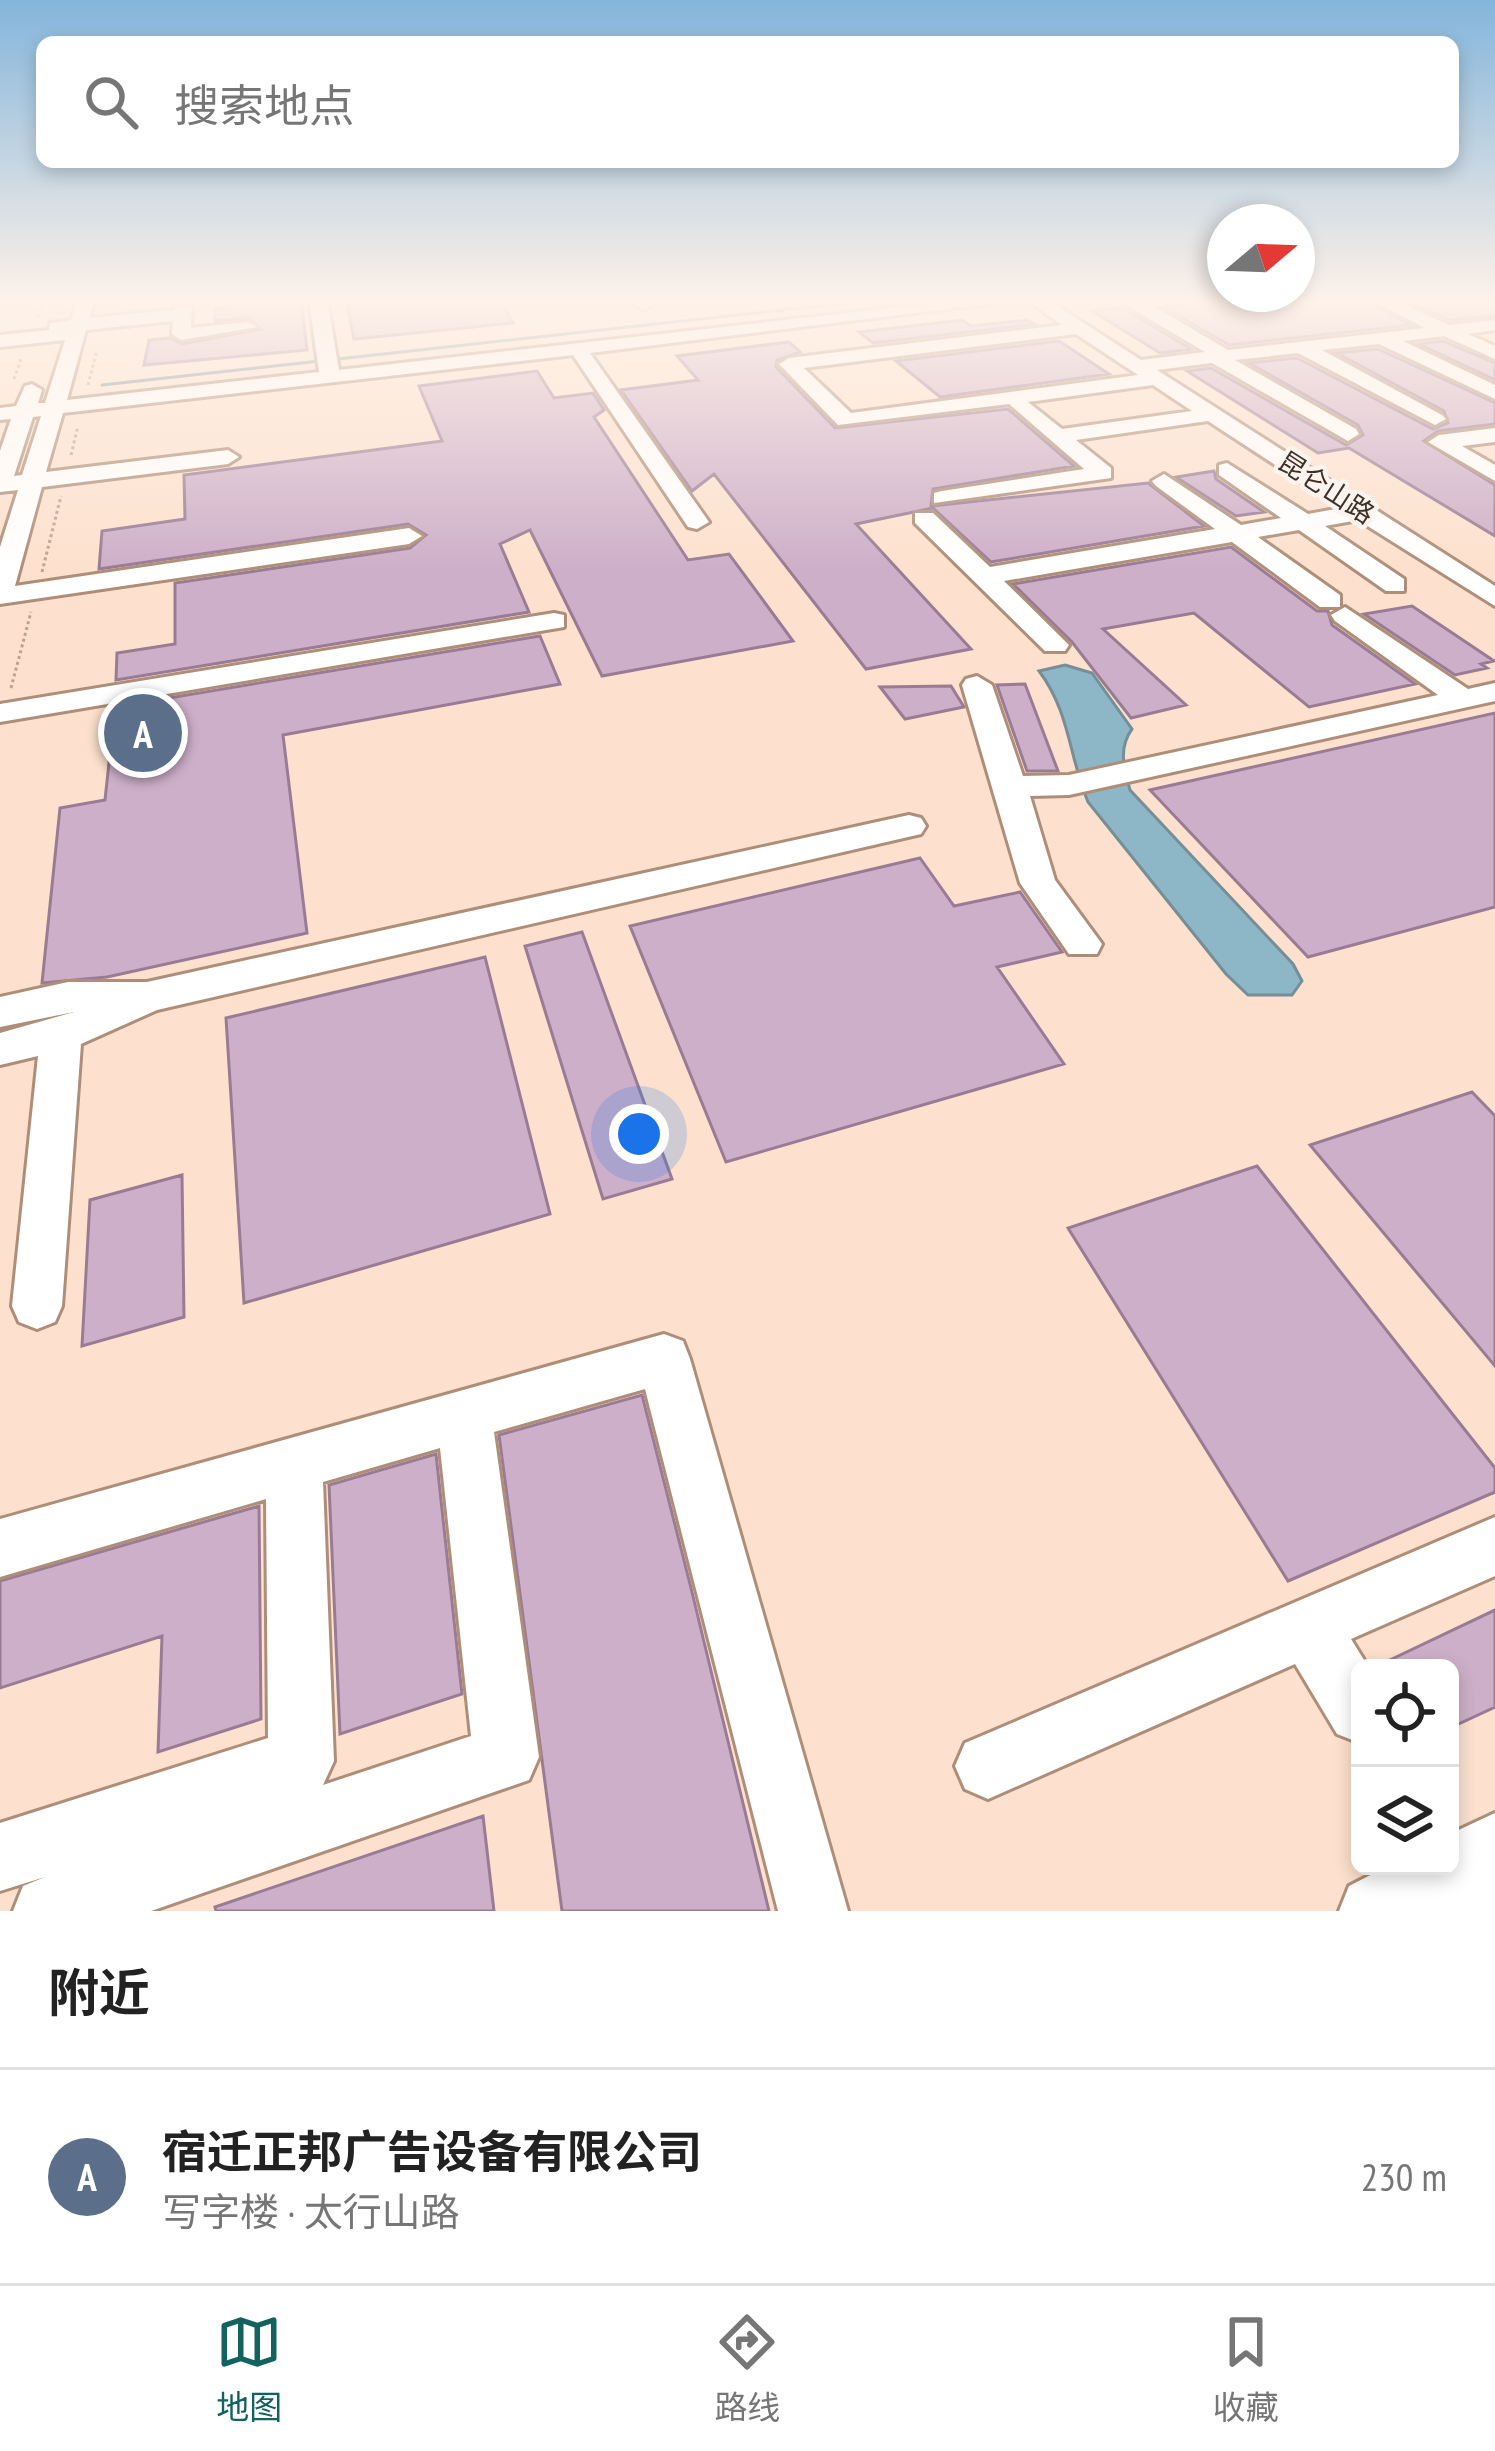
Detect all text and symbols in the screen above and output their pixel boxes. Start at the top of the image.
search box [36,36,1459,168]
icon: search [78,69,144,135]
text: 搜索地点 [174,76,354,134]
north arrow [1207,204,1315,312]
street label: 昆仑山路 [1272,443,1381,531]
pin: A [104,688,182,778]
your location [609,1104,669,1164]
map controls [1351,1659,1459,1875]
button: locate [1351,1659,1459,1767]
button: layers [1351,1767,1459,1875]
text: 附近 [48,1959,150,2025]
text: 宿迁正邦广告设备有限公司 [162,2122,702,2180]
text: A [77,2151,97,2202]
text: 230 m [1361,2151,1447,2202]
text: 写字楼 · 太行山路 [162,2186,460,2237]
tab: 地图 [216,2309,282,2429]
tab: 路线 [714,2309,780,2429]
tab: 收藏 [1213,2309,1279,2429]

